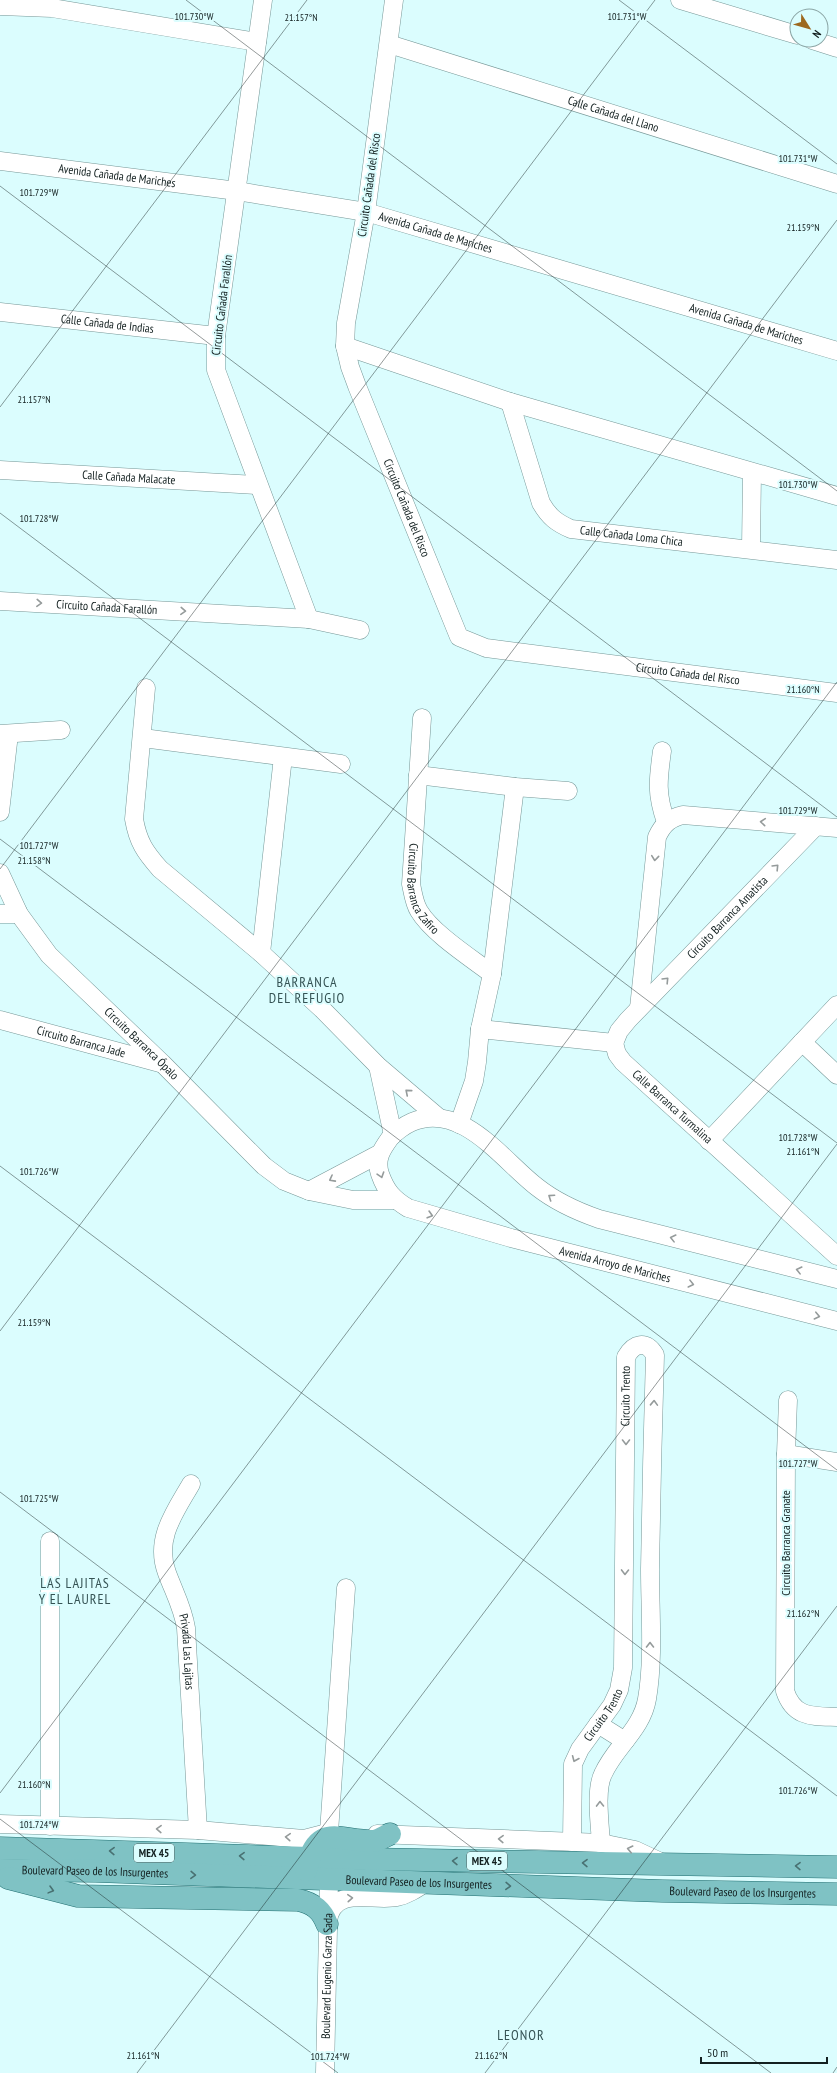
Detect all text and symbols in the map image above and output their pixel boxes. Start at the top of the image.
north arrow [789,8,829,48]
text: 101.730°W [175,10,214,23]
text: 101.731°W [608,10,647,23]
text: 21.157°N [284,11,318,24]
text: N [810,27,824,41]
street label: Calle Cañada del Llano [566,92,661,135]
street label: Circuito Cañada del Risco [354,132,383,238]
text: 101.731°W [779,152,818,165]
street label: Avenida Cañada de Mariches [58,160,177,190]
text: 101.729°W [20,186,59,199]
street label: Avenida Cañada de Mariches [377,208,494,256]
text: 21.159°N [786,221,820,234]
street label: Circuito Cañada Farallón [208,254,235,356]
street label: Avenida Cañada de Mariches [688,300,805,348]
street label: Calle Cañada de Indias [60,311,155,336]
text: 21.157°N [17,393,51,406]
street label: Circuito Cañada del Risco [380,456,434,559]
street label: Calle Cañada Malacate [82,467,176,487]
text: 101.730°W [779,478,818,491]
text: 101.728°W [20,512,59,525]
street label: Calle Cañada Loma Chica [579,522,684,549]
street label: Circuito Cañada Farallón [56,596,158,617]
one-way arrow [36,599,42,607]
one-way arrow [180,607,186,616]
street label: Circuito Cañada del Risco [635,659,741,687]
text: 21.160°N [786,683,820,696]
text: 101.729°W [779,804,818,817]
one-way arrow [760,818,766,827]
text: 101.727°W [20,839,59,852]
street label: Circuito Barranca Zafiro [404,843,443,937]
text: 21.158°N [17,854,51,867]
one-way arrow [651,855,660,861]
one-way arrow [772,864,779,872]
street label: Circuito Barranca Amatista [684,872,771,962]
district label: BARRANCA DEL REFUGIO [269,973,345,1007]
one-way arrow [661,977,669,985]
street label: Circuito Barranca Ópalo [101,1004,182,1083]
street label: Circuito Barranca Jade [35,1022,127,1060]
street label: Calle Barranca Turmalina [630,1066,716,1147]
one-way arrow [406,1090,413,1097]
text: 101.728°W [779,1131,818,1144]
text: 21.161°N [786,1145,820,1158]
text: 101.726°W [20,1165,59,1178]
one-way arrow [376,1172,385,1179]
one-way arrow [329,1174,336,1181]
one-way arrow [548,1195,555,1202]
one-way arrow [427,1210,434,1219]
one-way arrow [670,1234,676,1242]
street label: Avenida Arroyo de Mariches [558,1243,672,1285]
one-way arrow [796,1266,802,1274]
one-way arrow [688,1280,695,1288]
one-way arrow [814,1312,821,1320]
text: 21.159°N [17,1316,51,1329]
street label: Circuito Trento [617,1366,633,1426]
one-way arrow [649,1400,658,1406]
one-way arrow [622,1439,630,1445]
text: 101.727°W [779,1457,818,1470]
street label: Circuito Barranca Granate [778,1490,793,1596]
text: 101.725°W [20,1492,59,1505]
one-way arrow [621,1569,629,1575]
district label: LAS LAJITAS Y EL LAUREL [39,1574,111,1608]
text: 21.162°N [786,1607,820,1620]
street label: Privada Las Lajitas [176,1612,198,1690]
one-way arrow [645,1642,654,1648]
street label: Circuito Trento [580,1686,626,1744]
one-way arrow [572,1755,580,1762]
text: 21.160°N [17,1778,51,1791]
text: 101.726°W [779,1784,818,1797]
one-way arrow [596,1801,604,1807]
text: 101.724°W [20,1818,59,1831]
one-way arrow [156,1825,162,1833]
one-way arrow [285,1833,291,1842]
one-way arrow [498,1835,504,1843]
road number: MEX 45 [134,1844,174,1862]
one-way arrow [627,1845,634,1854]
one-way arrow [109,1847,115,1856]
one-way arrow [239,1851,245,1860]
road number: MEX 45 [467,1852,507,1870]
one-way arrow [452,1856,458,1865]
one-way arrow [582,1859,588,1867]
street label: Boulevard Paseo de los Insurgentes [22,1862,168,1881]
one-way arrow [795,1862,801,1870]
one-way arrow [190,1871,196,1879]
street label: Boulevard Paseo de los Insurgentes [345,1872,492,1892]
one-way arrow [505,1882,511,1890]
street label: Boulevard Paseo de los Insurgentes [669,1883,816,1901]
one-way arrow [47,1885,54,1894]
one-way arrow [347,1894,353,1903]
street label: Boulevard Eugenio Garza Sada [318,1913,335,2039]
district label: LEONOR [497,2026,545,2044]
scale bar [701,2039,827,2065]
text: 50 m [707,2045,728,2060]
text: 21.161°N [126,2049,160,2062]
text: 21.162°N [474,2049,508,2062]
text: 101.724°W [311,2050,350,2063]

